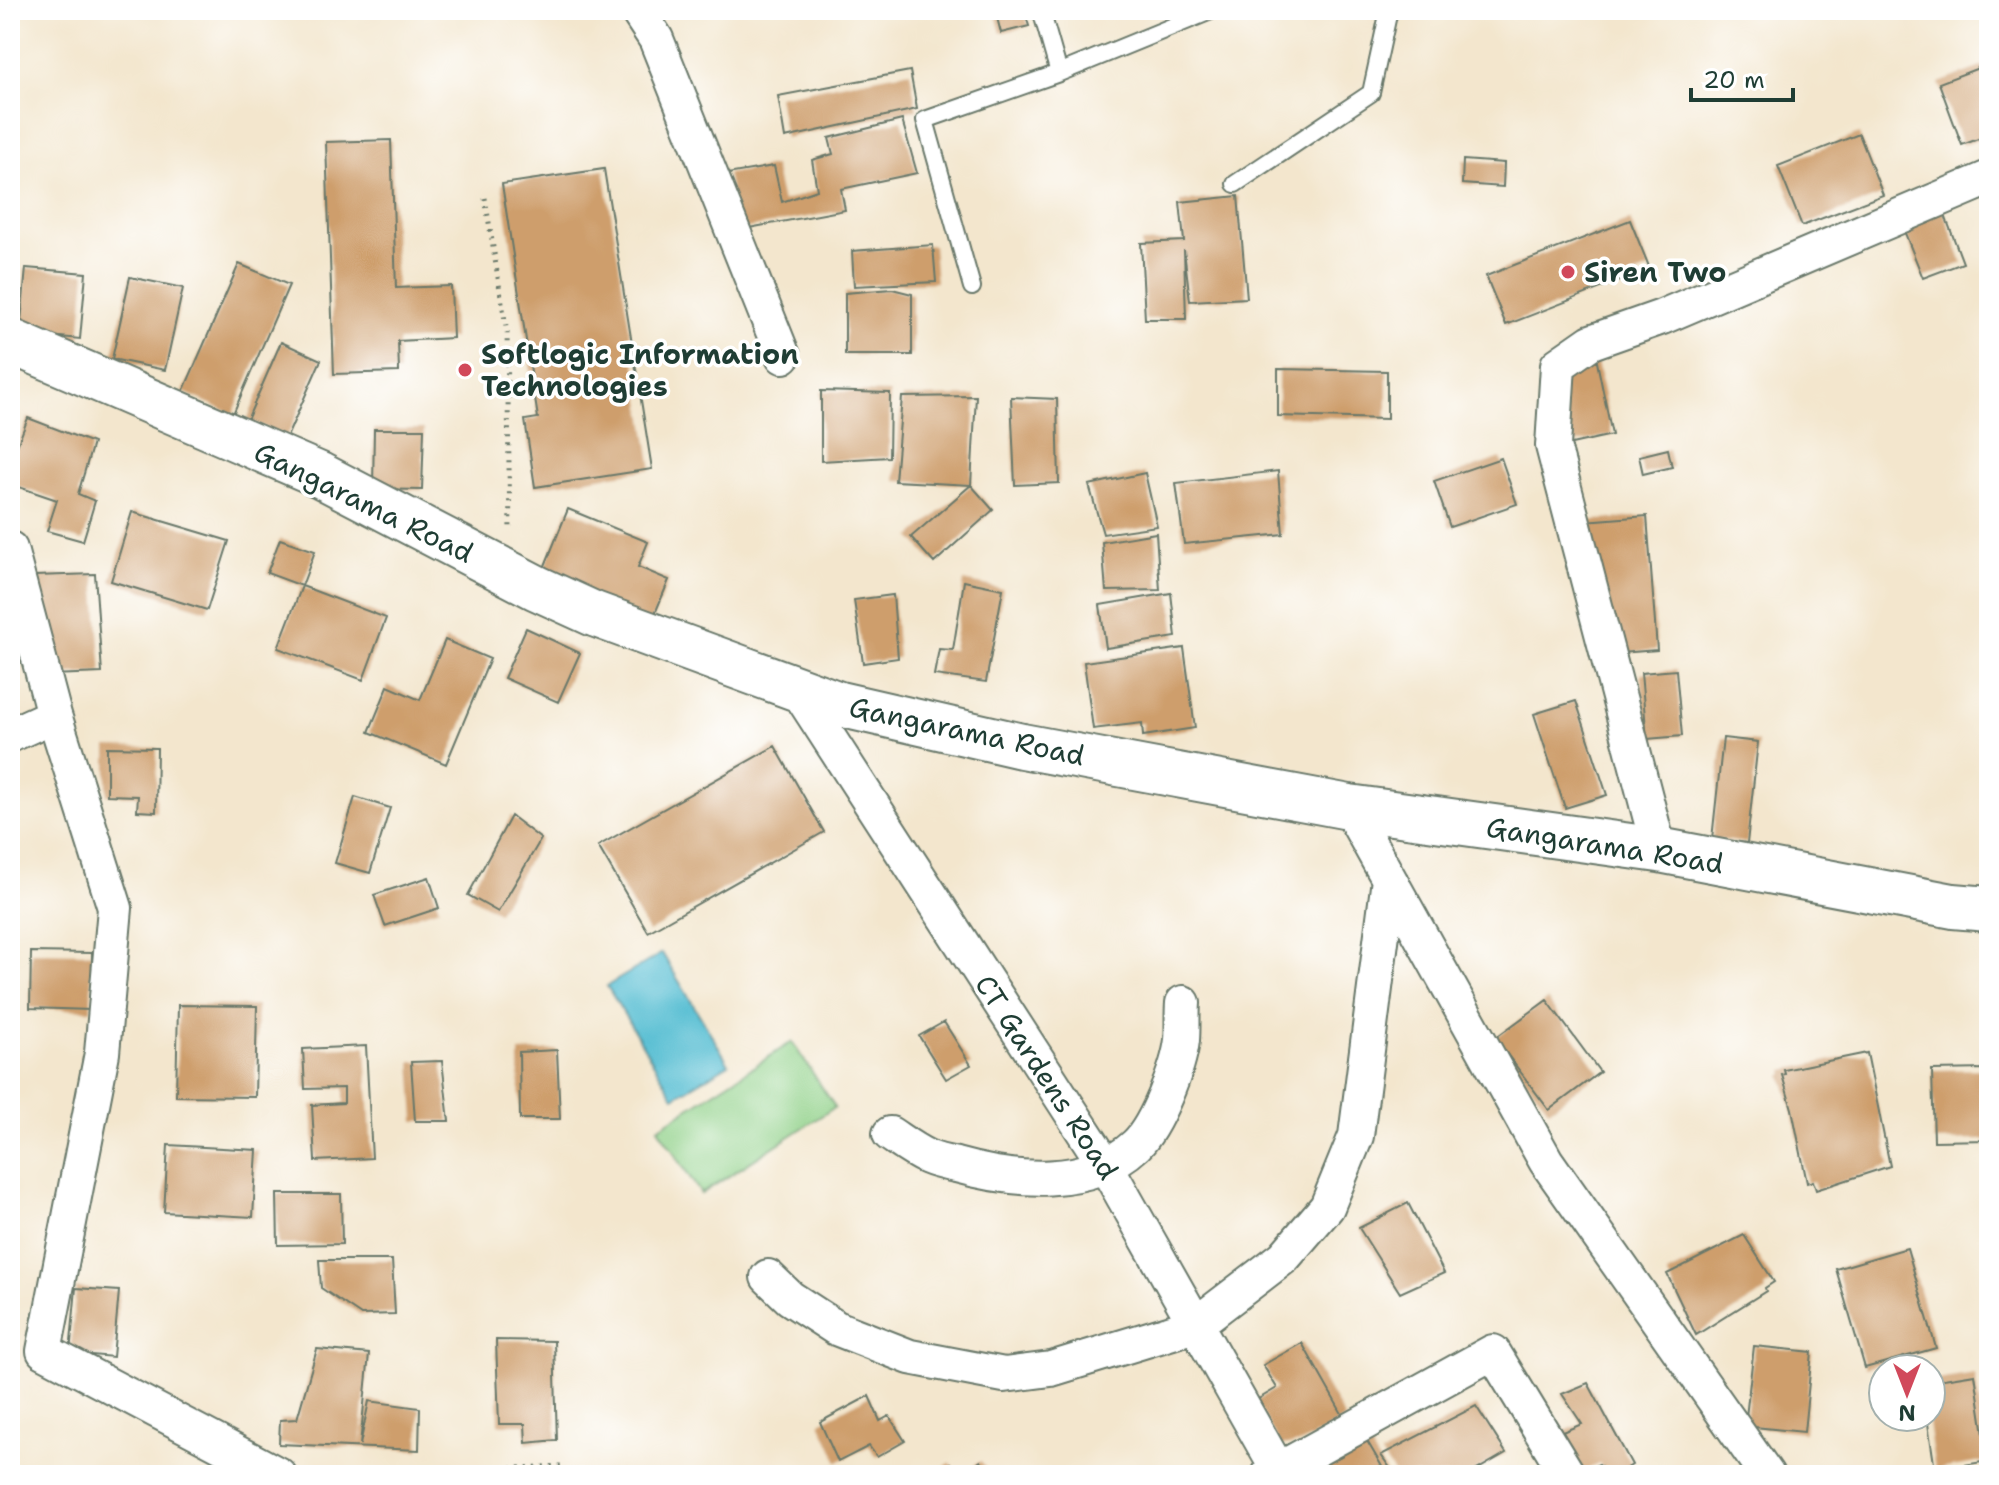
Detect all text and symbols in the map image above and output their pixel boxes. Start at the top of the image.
scale bar [1691,52,1793,102]
text: 20 m [1703,64,1765,96]
place label: Siren Two [1584,253,1727,291]
marker: Siren Two [1559,263,1577,281]
place label: Softlogic Information Technologies [481,335,799,405]
marker: Softlogic Information Technologies [456,361,474,379]
street label: Gangarama Road [248,432,480,572]
street label: Gangarama Road [846,687,1088,775]
street label: Gangarama Road [1484,807,1726,883]
street label: CT Gardens Road [966,967,1128,1187]
north arrow [1867,1353,1947,1433]
text: N [1898,1398,1916,1427]

